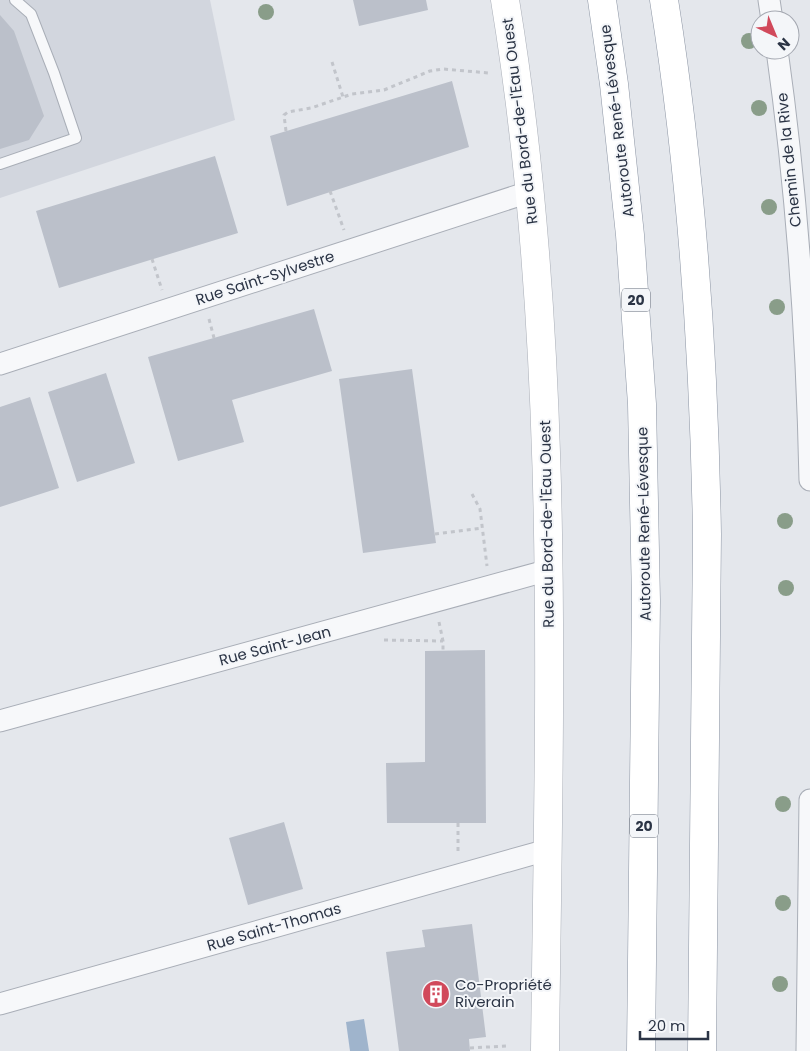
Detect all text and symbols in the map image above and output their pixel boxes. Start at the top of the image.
north arrow [750,10,800,60]
street label: Rue du Bord-de-l'Eau Ouest [496,17,543,225]
street label: Autoroute René-Lévesque [594,23,639,219]
text: N [773,34,795,55]
street label: Chemin de la Rive [771,92,806,228]
street label: Rue Saint-Sylvestre [193,245,337,310]
road number: 20 [622,288,650,312]
street label: Rue du Bord-de-l'Eau Ouest [534,420,559,628]
street label: Autoroute René-Lévesque [631,427,656,621]
street label: Rue Saint-Jean [217,620,333,671]
road number: 20 [630,814,658,838]
street label: Rue Saint-Thomas [204,897,344,956]
place label: Co-Propriété Riverain [455,974,552,1012]
building icon: Co-Propriété Riverain [421,979,451,1009]
scale bar [640,1008,708,1040]
text: 20 m [648,1015,686,1036]

